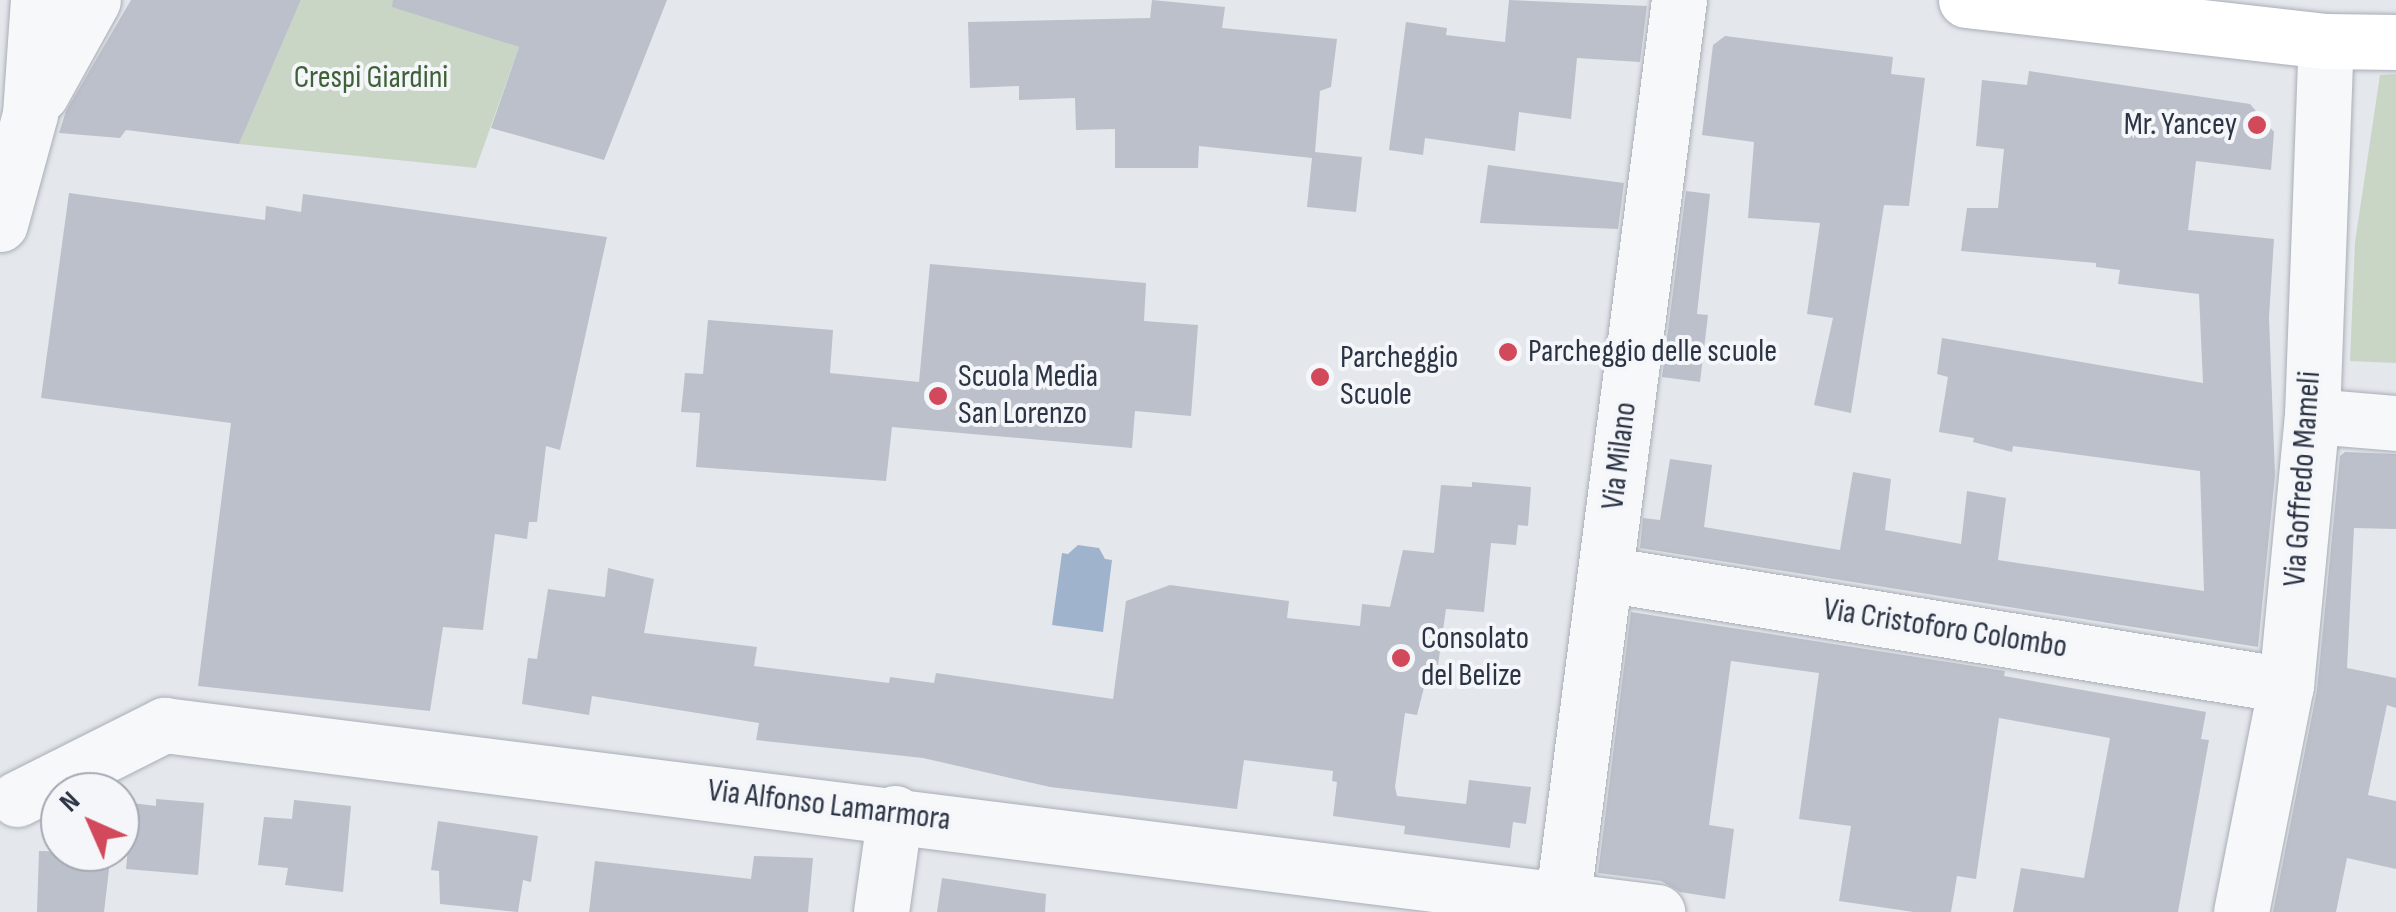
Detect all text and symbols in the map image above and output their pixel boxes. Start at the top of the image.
park label: Crespi Giardini [294,59,448,97]
place label: Mr. Yancey [2124,106,2237,144]
marker: Mr. Yancey [2246,114,2268,136]
place label: Parcheggio delle scuole [1528,333,1777,371]
place label: Parcheggio Scuole [1340,340,1458,415]
marker: Parcheggio delle scuole [1497,341,1519,363]
place label: Scuola Media San Lorenzo [958,359,1098,434]
marker: Parcheggio Scuole [1309,366,1331,388]
street label: Via Goffredo Mameli [2276,370,2330,588]
marker: Scuola Media San Lorenzo [927,385,949,407]
street label: Via Milano [1594,400,1646,512]
street label: Via Cristoforo Colombo [1820,591,2070,667]
place label: Consolato del Belize [1421,621,1529,696]
marker: Consolato del Belize [1390,647,1412,669]
north arrow [40,772,140,872]
street label: Via Alfonso Lamarmora [705,772,953,840]
text: N [53,785,87,819]

